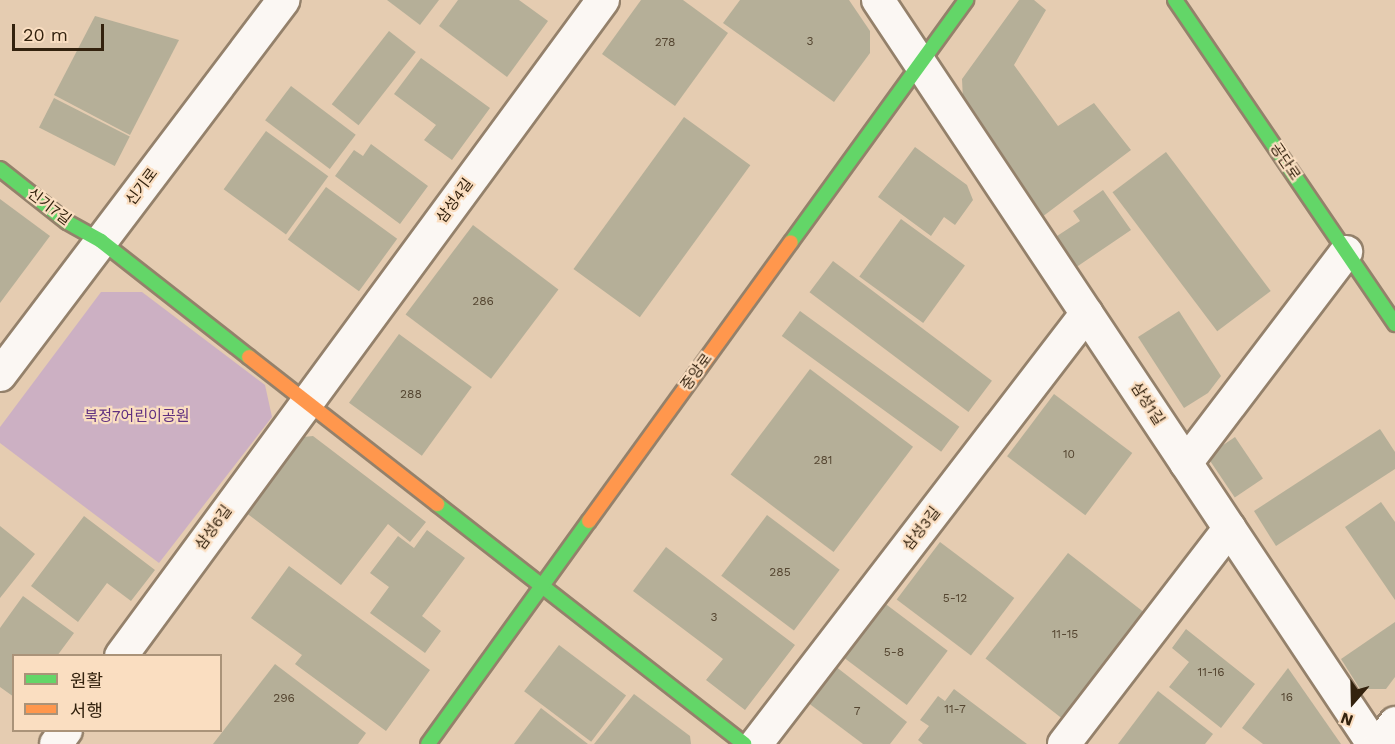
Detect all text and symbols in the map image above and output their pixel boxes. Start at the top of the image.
scale bar [15,12,106,50]
text: 20 m [23,24,68,45]
house number: 3 [807,35,813,49]
house number: 278 [655,36,675,50]
street label: 공단로 [1266,140,1304,184]
street label: 신기로 [122,165,162,209]
street label: 삼성4길 [433,175,477,227]
street label: 신기7길 [24,185,74,229]
house number: 286 [472,295,494,309]
street label: 중앙로 [678,350,716,394]
street label: 삼성1길 [1127,379,1167,429]
house number: 288 [400,388,422,402]
park label: 북정7어린이공원 [84,408,190,426]
house number: 10 [1063,448,1075,462]
house number: 281 [813,454,833,468]
street label: 삼성6길 [192,502,236,554]
street label: 삼성3길 [899,504,945,554]
house number: 285 [769,566,791,580]
house number: 5-12 [943,592,967,606]
house number: 3 [711,611,717,625]
house number: 11-15 [1052,628,1078,642]
house number: 5-8 [884,646,904,660]
legend [12,654,222,732]
house number: 11-16 [1198,666,1224,680]
text: 원활 [70,670,103,691]
north arrow [1323,672,1383,732]
house number: 16 [1281,691,1293,705]
house number: 296 [273,692,295,706]
text: 서행 [70,700,103,721]
house number: 11-7 [944,703,966,717]
house number: 7 [854,705,860,719]
text: N [1338,708,1356,730]

